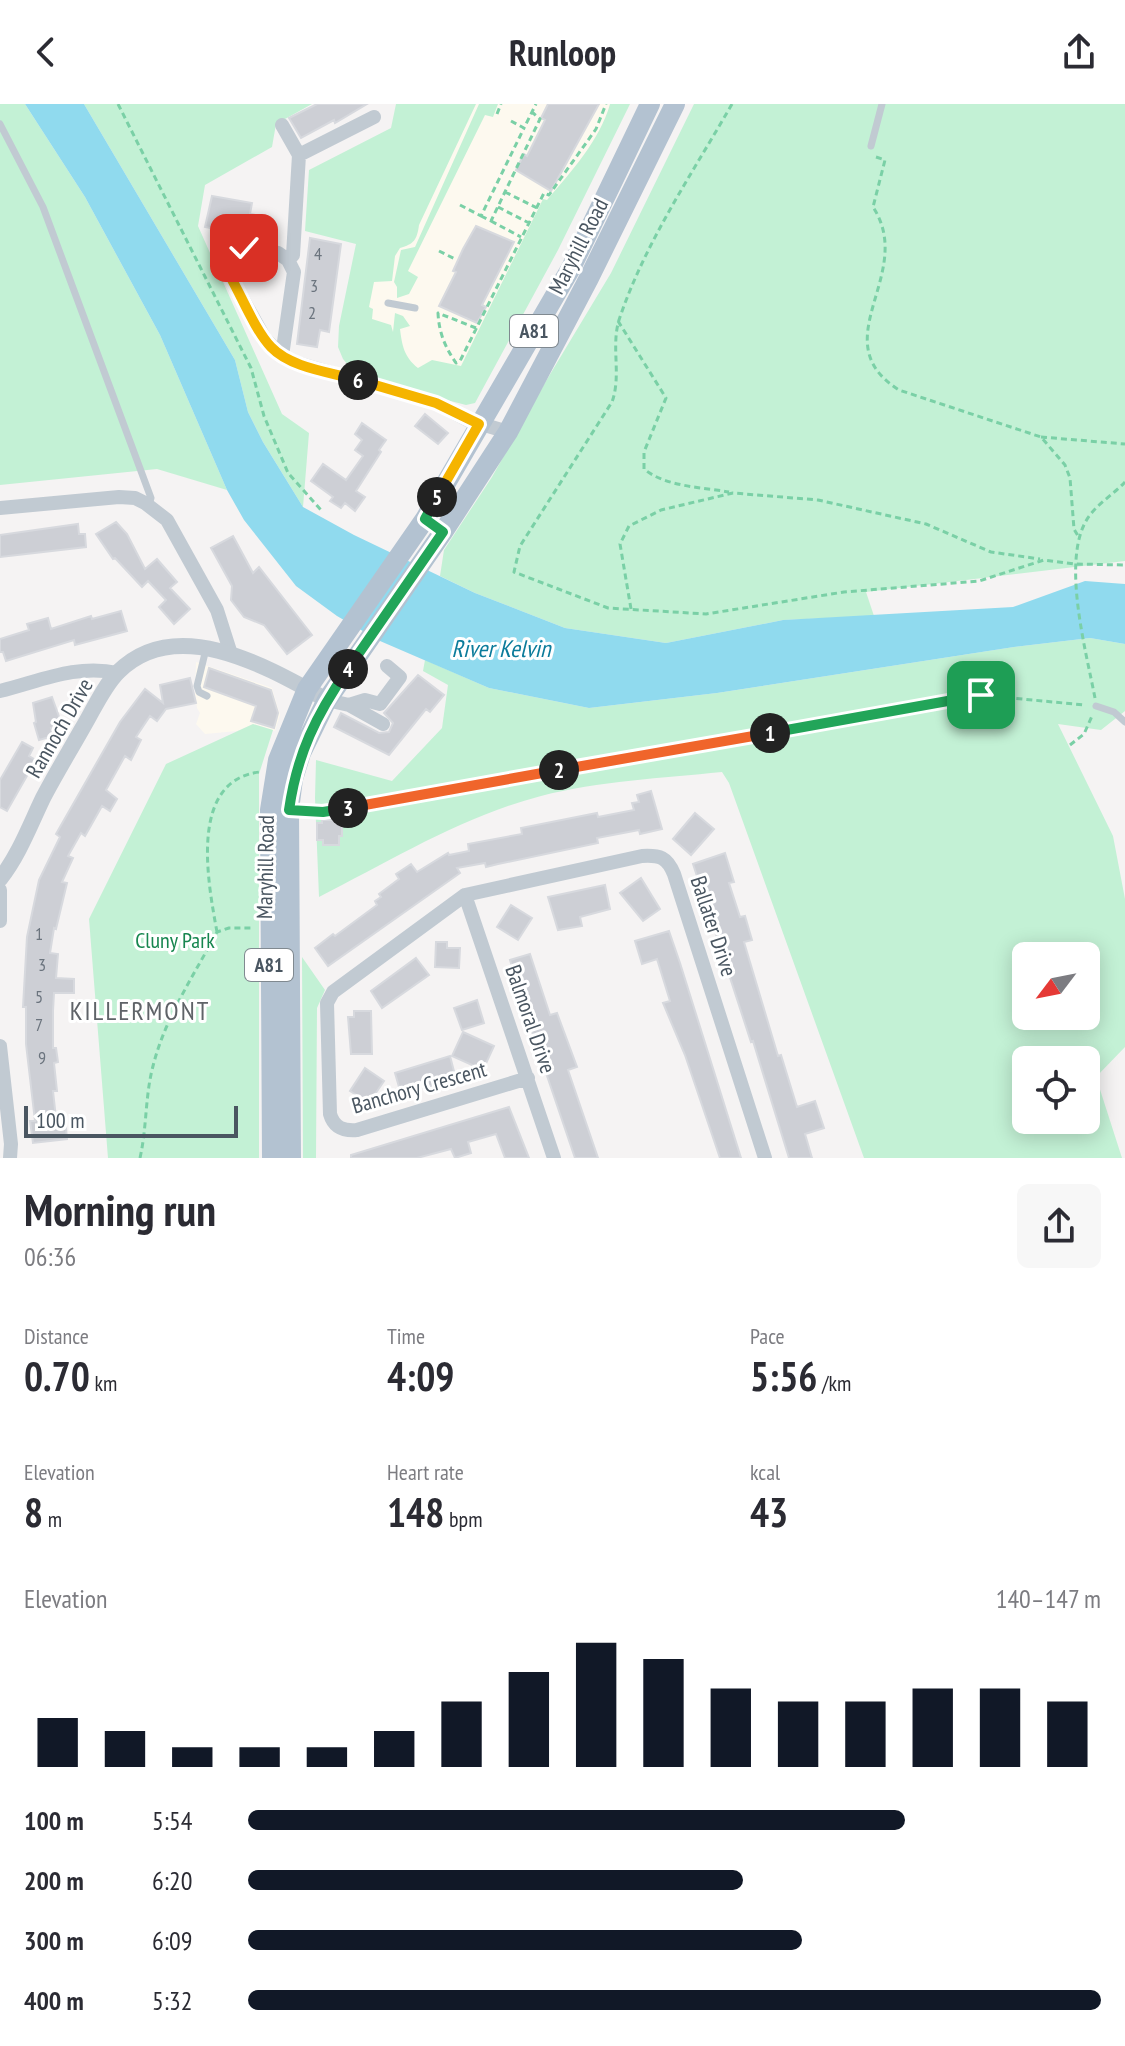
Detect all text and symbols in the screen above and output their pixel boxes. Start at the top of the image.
text: Runloop [509,29,616,76]
icon: back [24,30,68,74]
icon: share [1057,30,1101,74]
street label: Maryhill Road [542,193,614,299]
pin [210,214,278,282]
icon: check [222,226,266,270]
house number: 4 [314,242,322,265]
house number: 3 [310,274,318,297]
house number: 2 [308,301,316,324]
road number: A81 [510,315,558,347]
pin: 6 [338,360,378,400]
text: 6 [353,366,363,394]
pin: 5 [417,477,457,517]
text: 5 [432,483,442,511]
water label: River Kelvin [451,633,552,664]
pin: 4 [328,649,368,689]
text: 4 [343,655,353,683]
pin [947,661,1015,729]
street label: Rannoch Drive [19,673,99,783]
icon: arrive [959,673,1003,717]
pin: 1 [750,713,790,753]
text: 1 [765,719,775,747]
pin: 2 [539,750,579,790]
text: 2 [554,756,564,784]
pin: 3 [328,788,368,828]
text: 3 [343,794,353,822]
street label: Maryhill Road [250,815,280,919]
street label: Ballater Drive [685,872,743,980]
house number: 1 [35,922,43,945]
park label: Cluny Park [135,926,215,954]
north arrow [1012,942,1100,1030]
map controls [1012,942,1100,1134]
road number: A81 [245,949,293,981]
house number: 3 [38,953,46,976]
street label: Balmoral Drive [499,961,563,1077]
house number: 5 [35,985,43,1008]
district label: KILLERMONT [70,994,210,1027]
house number: 7 [35,1013,43,1036]
house number: 9 [38,1046,46,1069]
button: locate [1012,1046,1100,1134]
street label: Banchory Crescent [348,1054,490,1120]
scale bar [24,1102,238,1138]
text: 100 m [36,1106,85,1134]
text: Morning run [24,1181,216,1238]
button: share [1017,1184,1101,1268]
text: 06:36 [24,1240,76,1273]
text: Distance [24,1322,89,1350]
text: Time [387,1322,425,1350]
text: Pace [750,1322,785,1350]
text: 0.70 [24,1350,90,1402]
text: 4:09 [387,1350,454,1402]
text: 5:56 [750,1350,817,1402]
text: km [90,1369,117,1397]
text: /km [817,1369,851,1397]
text: Elevation [24,1458,95,1486]
text: Heart rate [387,1458,464,1486]
text: kcal [750,1458,780,1486]
text: 8 [24,1486,43,1538]
text: 148 [387,1486,444,1538]
text: 43 [750,1486,788,1538]
text: m [43,1505,62,1533]
text: bpm [444,1505,482,1533]
text: Elevation [24,1582,107,1615]
text: 140–147 m [996,1582,1101,1615]
text: 100 m [24,1804,84,1837]
text: 5:54 [152,1804,192,1837]
text: 200 m [24,1864,84,1897]
text: 6:20 [152,1864,192,1897]
text: 300 m [24,1924,84,1957]
text: 6:09 [152,1924,192,1957]
text: 400 m [24,1984,84,2017]
text: 5:32 [152,1984,192,2017]

